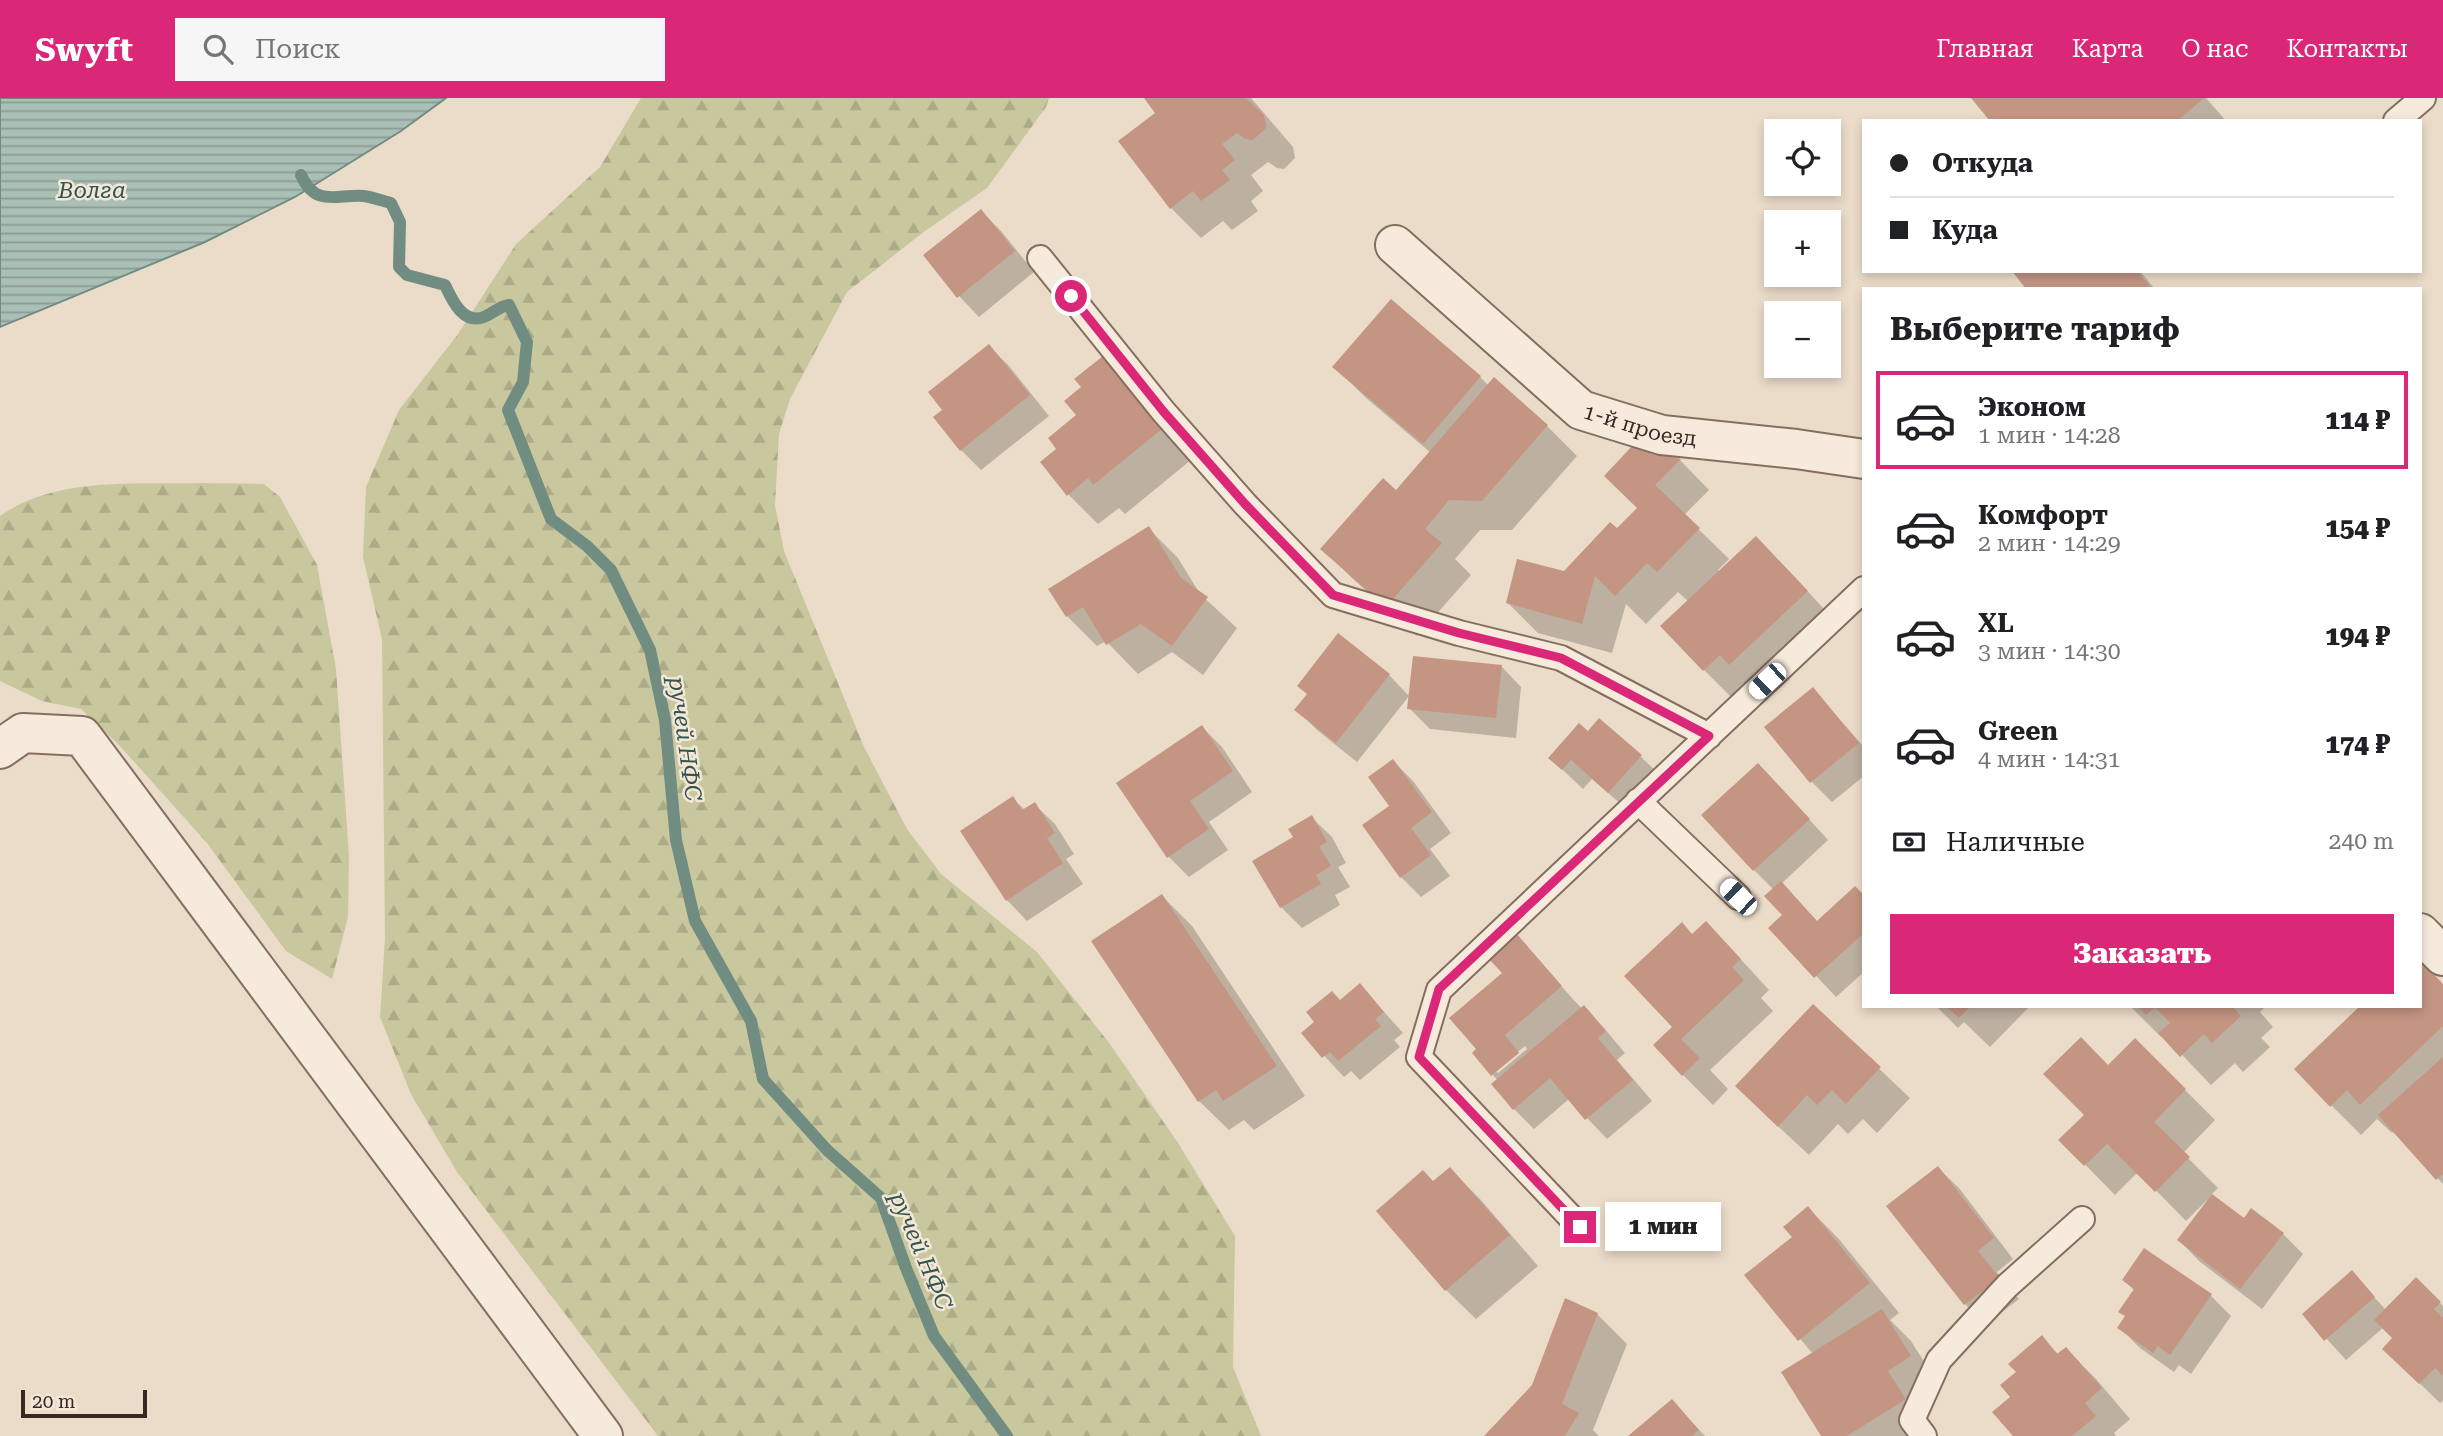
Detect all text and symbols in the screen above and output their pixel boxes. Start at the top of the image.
search box [175,18,665,81]
text: Swyft [35,30,133,69]
icon: search [199,30,237,68]
text: Поиск [255,34,341,64]
text: Главная [1936,35,2034,63]
text: Карта [2072,35,2143,63]
text: О нас [2181,35,2248,63]
text: Контакты [2286,35,2408,63]
map controls [1764,119,1841,378]
button: locate [1764,119,1841,196]
text: Откуда [1932,148,2033,178]
water label: Волга [57,177,126,204]
button: + [1764,210,1841,287]
text: Куда [1932,215,1998,245]
route start [1055,280,1087,312]
button: − [1764,301,1841,378]
text: Выберите тариф [1890,310,2180,348]
icon: car [1894,389,1957,452]
text: Эконом [1978,392,2086,422]
street label: 1-й проезд [1581,399,1698,451]
text: 114 ₽ [2325,405,2390,435]
text: 1 мин · 14:28 [1978,422,2121,449]
icon: car [1894,497,1957,560]
text: Комфорт [1978,500,2108,530]
text: 154 ₽ [2325,513,2390,543]
text: 2 мин · 14:29 [1978,530,2121,557]
icon: car [1894,605,1957,668]
text: XL [1978,608,2014,638]
text: 194 ₽ [2325,621,2390,651]
text: 3 мин · 14:30 [1978,638,2121,665]
car [1745,659,1790,703]
water label: ручей НФС [663,673,707,804]
icon: car [1894,713,1957,776]
text: Green [1978,716,2058,746]
text: 174 ₽ [2325,729,2390,759]
text: 4 мин · 14:31 [1978,746,2121,773]
icon: cash [1890,823,1928,861]
text: Наличные [1946,827,2085,857]
text: 240 m [2329,828,2394,855]
car [1716,875,1761,919]
button: Заказать [1890,914,2394,994]
water label: ручей НФС [883,1186,958,1315]
callout: 1 мин [1604,1202,1720,1252]
route end [1564,1211,1596,1243]
text: 1 мин [1628,1213,1698,1240]
scale bar [21,1387,147,1419]
text: 20 m [32,1390,75,1413]

